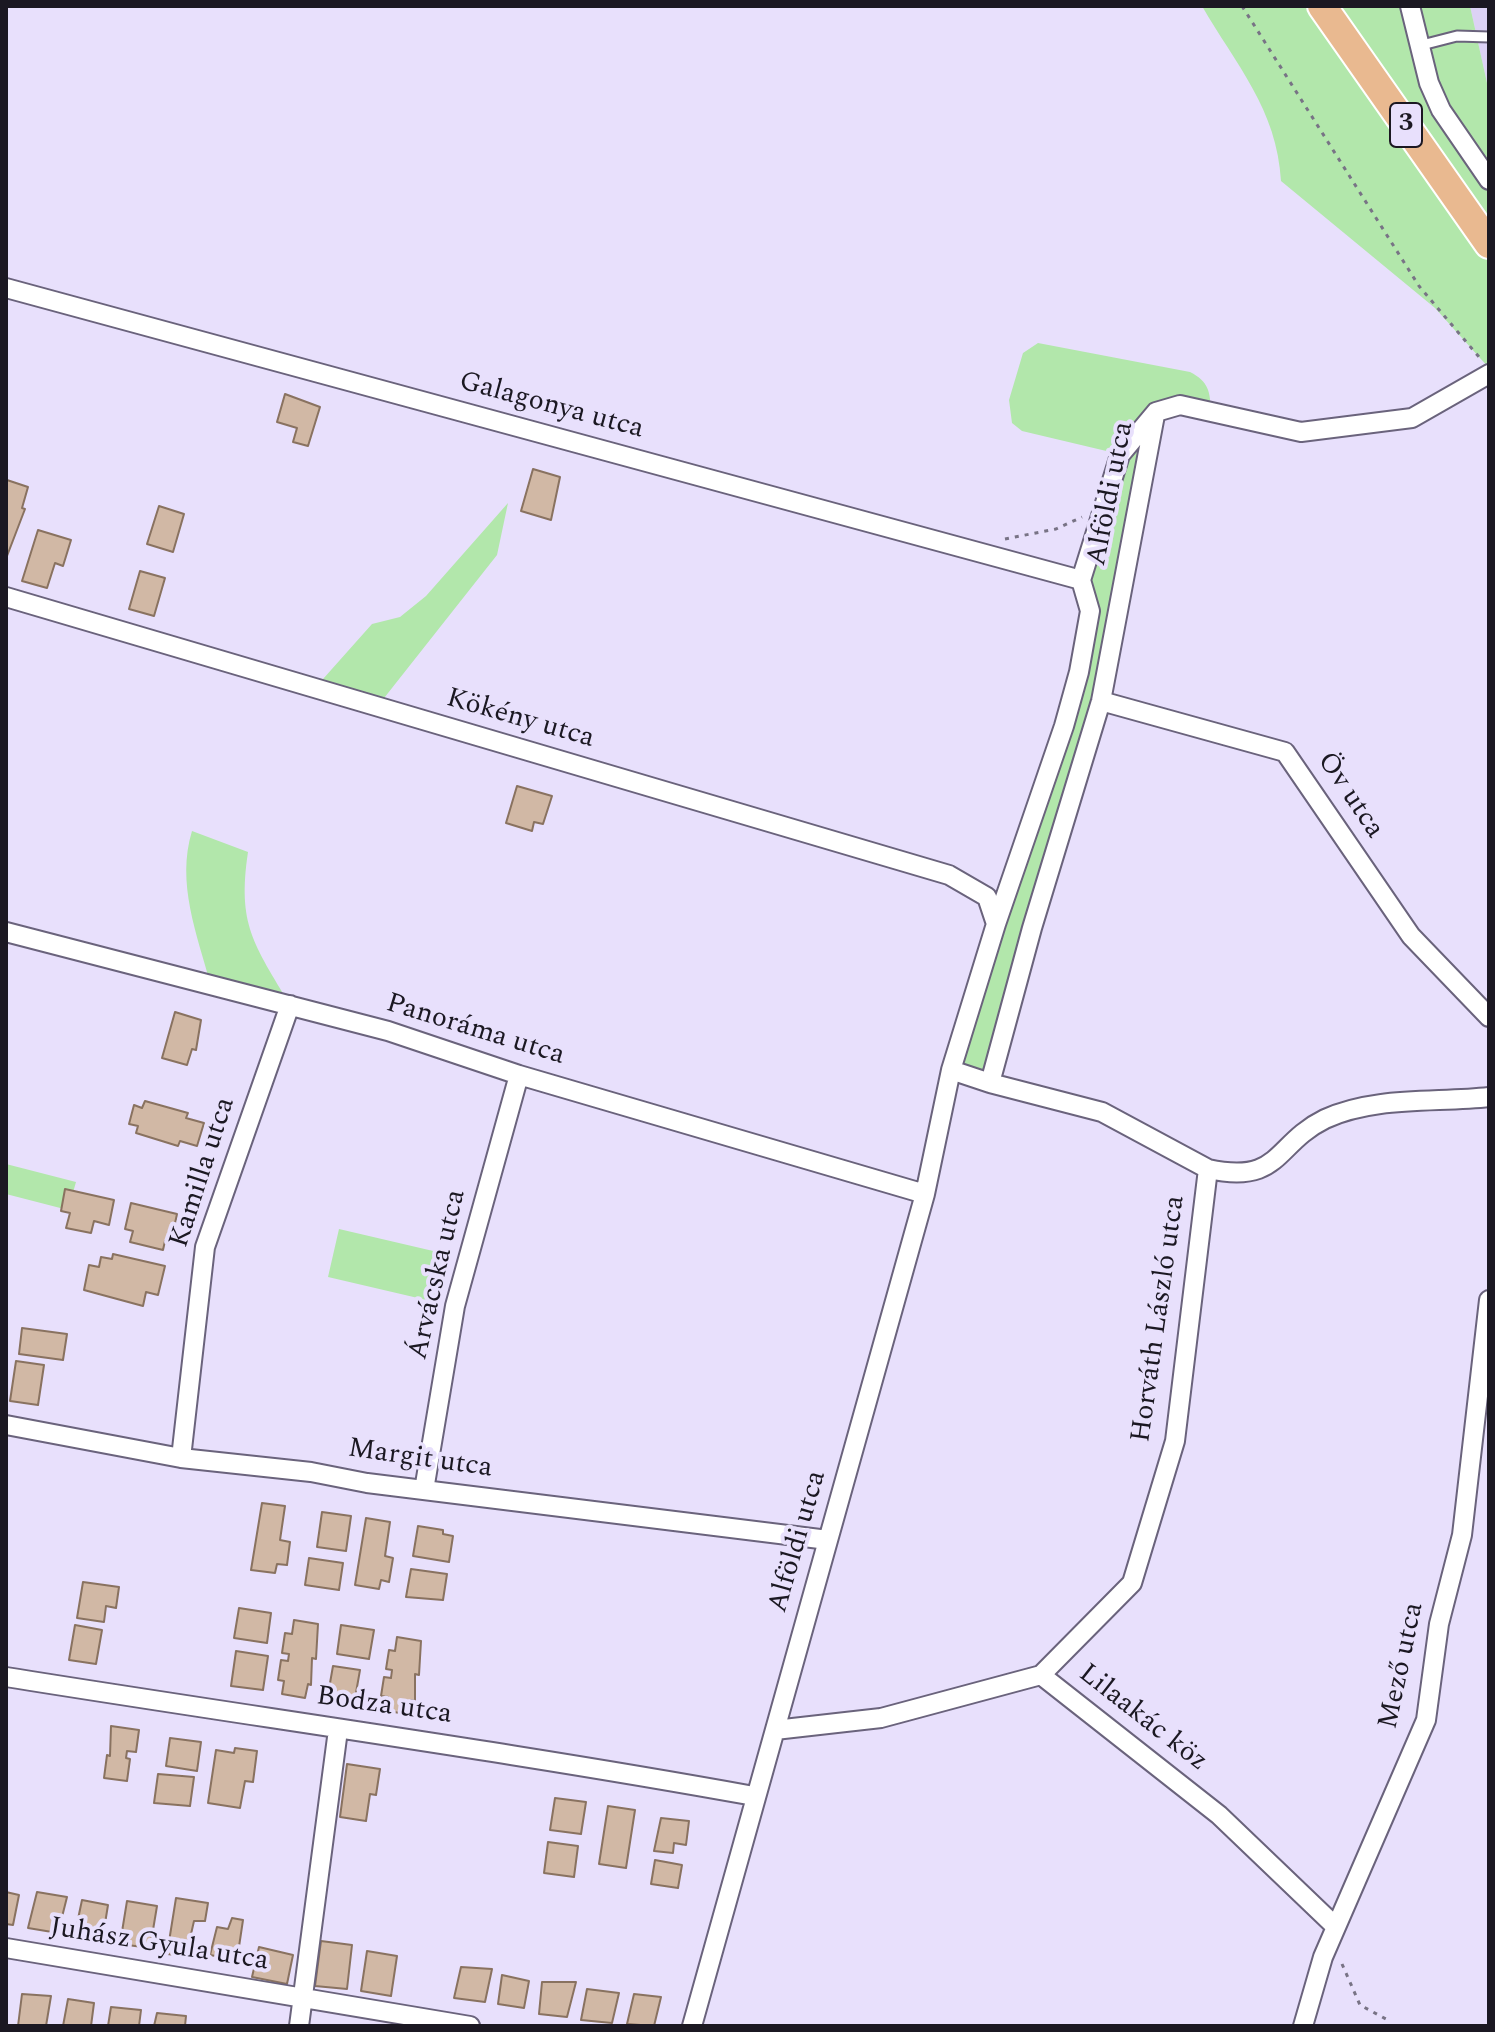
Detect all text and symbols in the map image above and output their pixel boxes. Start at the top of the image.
road number: 3 [1390,103,1422,147]
street label: Galagonya utca [455,366,647,448]
street label: Alföldi utca [1082,419,1142,569]
street label: Kökény utca [442,683,598,757]
street label: Öv utca [1308,747,1390,845]
street label: Panoráma utca [382,988,568,1074]
street label: Kamilla utca [164,1094,244,1252]
street label: Árvácska utca [403,1187,475,1363]
street label: Horváth László utca [1126,1193,1194,1445]
street label: Margit utca [346,1433,494,1487]
street label: Alföldi utca [763,1467,835,1617]
street label: Mező utca [1373,1600,1433,1732]
street label: Lilaakác köz [1071,1658,1213,1780]
street label: Bodza utca [314,1681,454,1733]
street label: Juhász Gyula utca [47,1912,271,1980]

